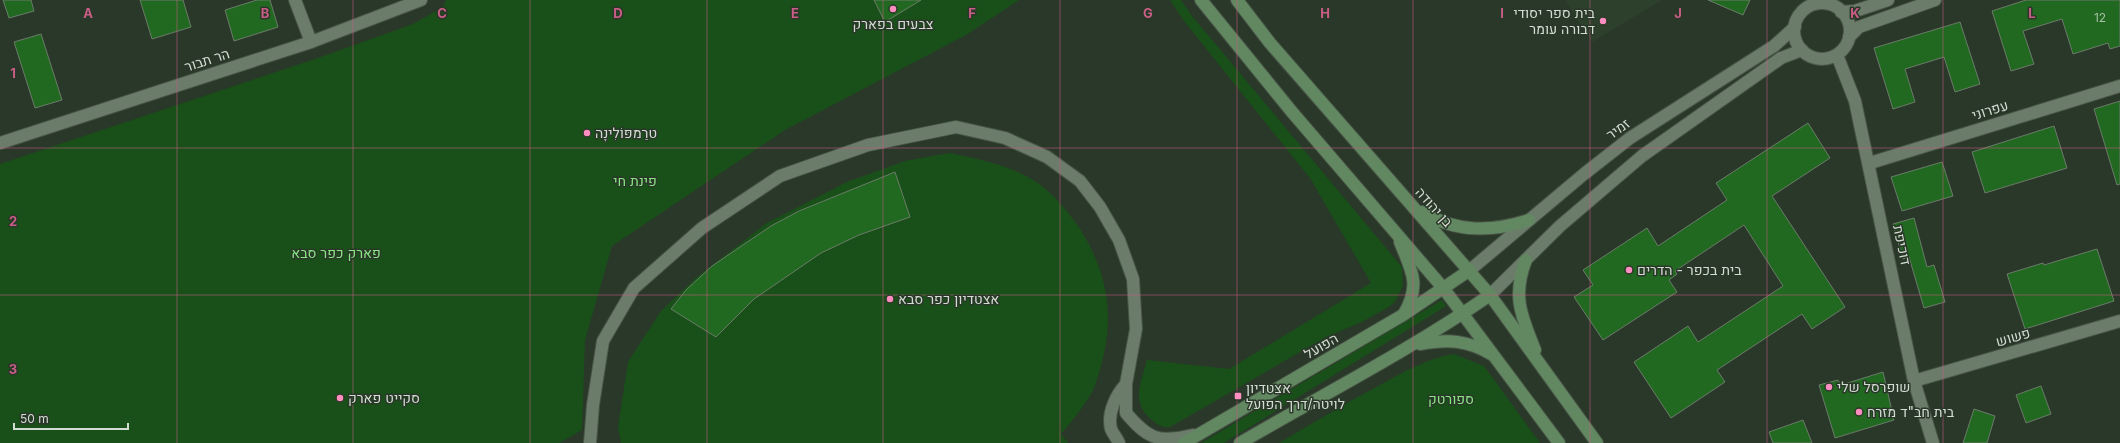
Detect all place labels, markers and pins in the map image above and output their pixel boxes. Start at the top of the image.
marker: צבעים בפארק [888,4,898,14]
place label: בית ספר יסודי דבורה עומר [1513,4,1596,37]
place label: צבעים בפארק [853,15,934,32]
marker: בית ספר יסודי דבורה עומר [1598,16,1608,26]
place label: טרַמפּוֹלִינָה [595,124,657,142]
marker: טרַמפּוֹלִינָה [582,128,592,138]
place label: בית בכפר - הדרים [1637,261,1742,278]
marker: בית בכפר - הדרים [1624,265,1634,275]
place label: אצטדיון כפר סבא [898,290,999,307]
marker: אצטדיון כפר סבא [885,294,895,304]
place label: שופרסל שלי [1837,378,1910,395]
place label: אצטדיון לויטה/דרך הפועל [1246,379,1345,412]
marker: שופרסל שלי [1824,382,1834,392]
place label: סקייט פארק [348,389,420,406]
marker: אצטדיון לויטה/דרך הפועל [1233,391,1243,401]
marker: סקייט פארק [335,393,345,403]
place label: בית חב"ד מזרח [1867,403,1955,420]
marker: בית חב"ד מזרח [1854,407,1864,417]

